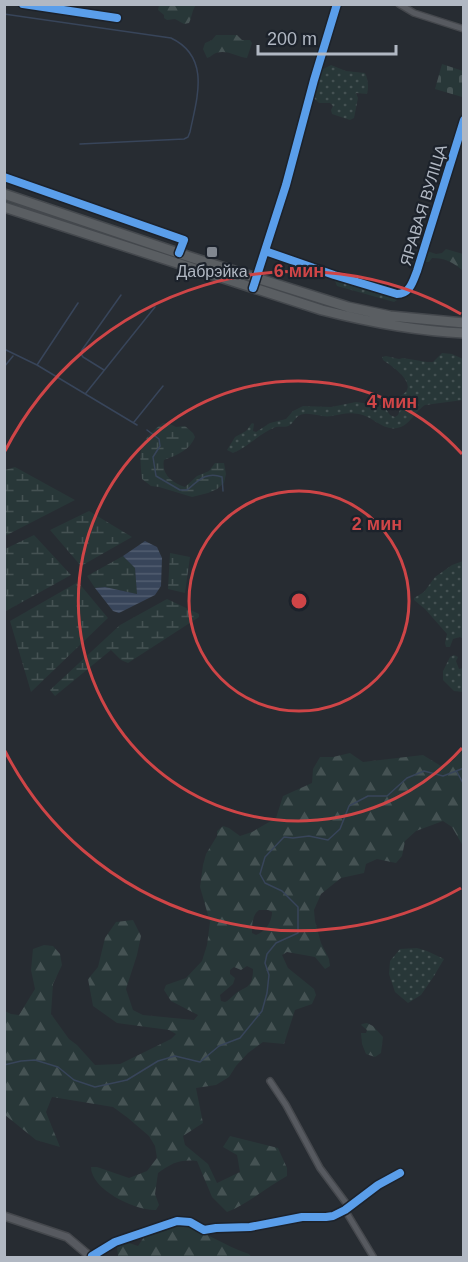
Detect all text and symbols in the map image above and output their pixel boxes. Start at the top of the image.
scale bar [258,18,396,56]
text: 200 m [267,29,317,49]
street label: ЯРАВАЯ ВУЛІЦА [397,142,450,268]
marker: Дабрэйка [205,245,219,259]
text: 6 мин [274,261,324,281]
place label: Дабрэйка [176,263,248,280]
text: 4 мин [367,392,417,412]
text: 2 мин [352,514,402,534]
centre of rings [289,591,309,611]

